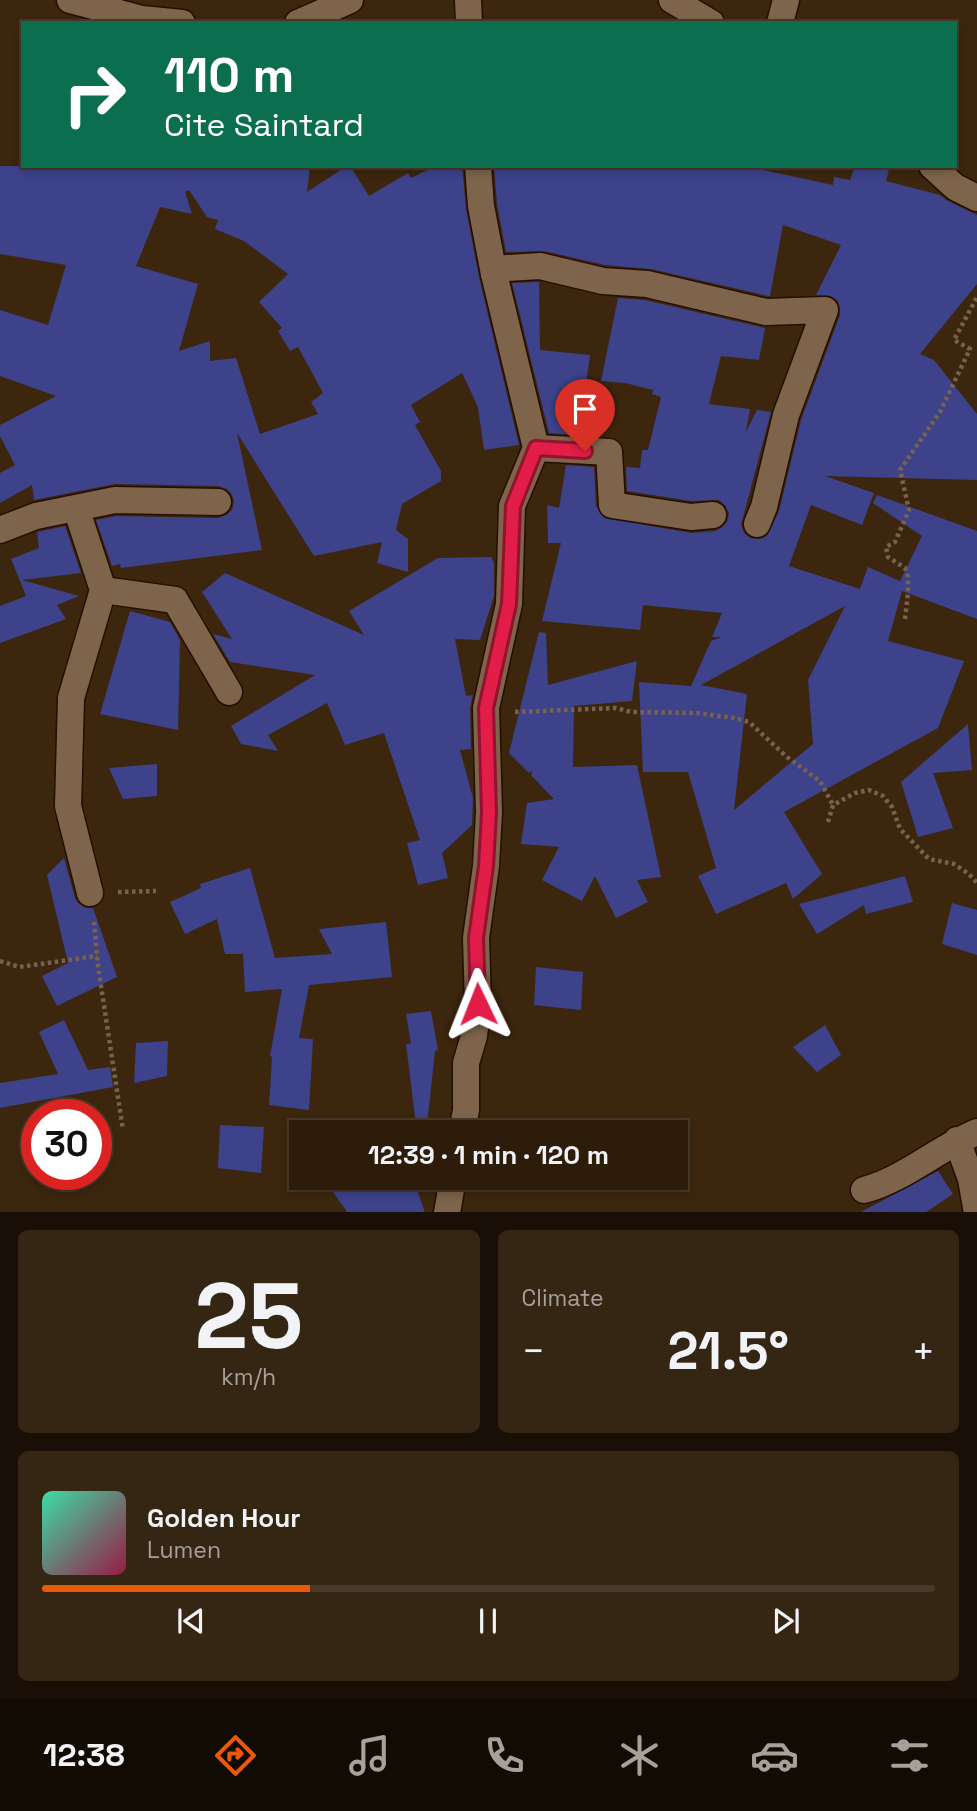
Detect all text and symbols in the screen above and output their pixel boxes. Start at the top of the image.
text: 110 m [164,44,294,106]
icon: right [49,49,140,140]
text: Cite Saintard [164,105,364,145]
pin [555,379,615,451]
icon: arrive [566,390,604,428]
position arrow [441,967,515,1041]
speed limit sign: 30 [21,1099,112,1190]
text: 12:39 · 1 min · 120 m [368,1138,609,1172]
text: 25 [194,1258,303,1375]
text: Climate [522,1283,604,1313]
text: 21.5° [667,1318,789,1384]
text: − [522,1327,545,1375]
text: + [911,1327,935,1375]
text: km/h [221,1362,276,1392]
text: Golden Hour [147,1501,301,1535]
text: Lumen [147,1535,221,1565]
icon: previous [172,1602,210,1640]
icon: pause [469,1602,507,1640]
icon: next [767,1602,805,1640]
icon: directions [211,1731,260,1780]
icon: music [345,1731,394,1780]
icon: phone [480,1731,529,1780]
icon: climate [615,1731,664,1780]
icon: car [750,1731,799,1780]
icon: filters [885,1731,934,1780]
text: 12:38 [43,1735,125,1775]

